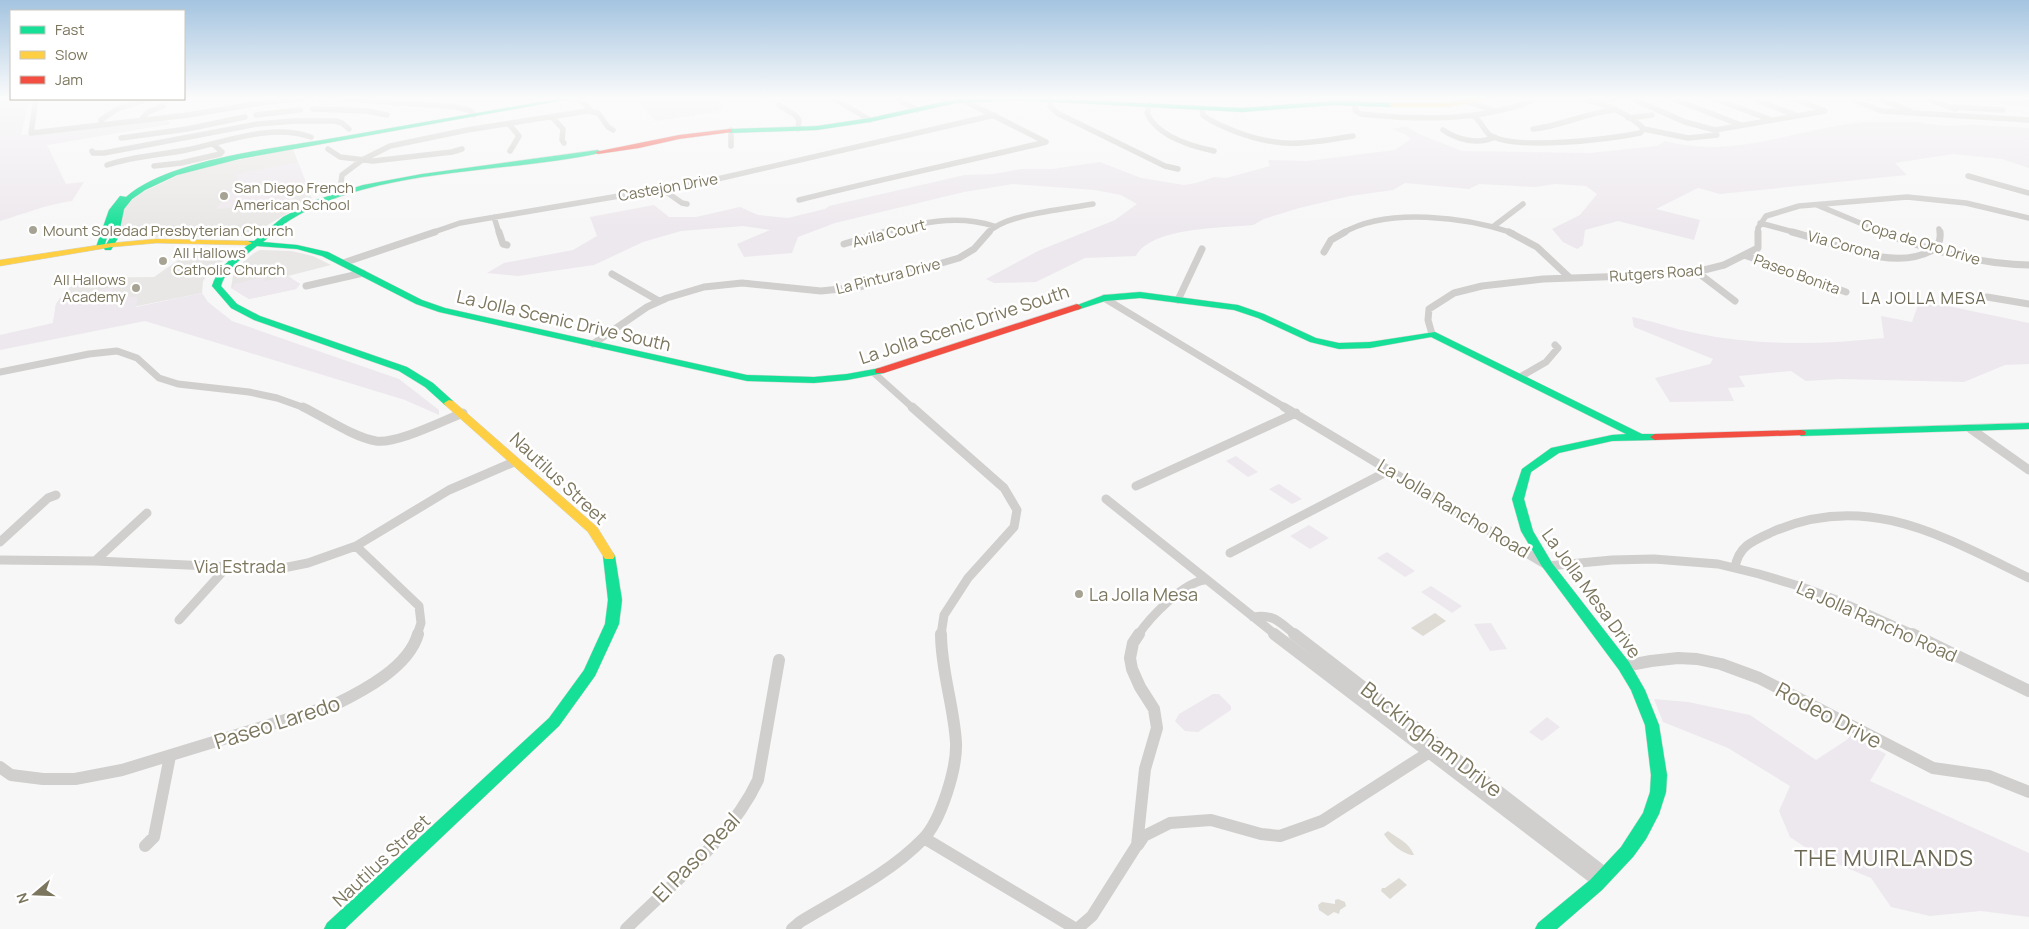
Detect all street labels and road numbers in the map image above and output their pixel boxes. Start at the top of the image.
street label: Castejon Drive [616,168,720,206]
street label: Avila Court [850,214,928,252]
street label: Copa de Oro Drive [1859,214,1983,270]
street label: Via Corona [1805,225,1883,265]
street label: Paseo Bonita [1751,249,1843,299]
street label: La Pintura Drive [834,253,943,299]
street label: Rutgers Road [1609,259,1703,287]
street label: La Jolla Scenic Drive South [856,279,1072,369]
street label: La Jolla Scenic Drive South [454,284,674,356]
street label: Nautilus Street [505,427,613,529]
street label: La Jolla Rancho Road [1374,453,1534,563]
street label: La Jolla Mesa Drive [1537,523,1647,663]
street label: Via Estrada [194,554,286,578]
street label: La Jolla Rancho Road [1793,575,1961,667]
street label: Buckingham Drive [1355,675,1509,803]
street label: Rodeo Drive [1771,675,1887,755]
street label: Paseo Laredo [211,688,343,756]
street label: El Paso Real [646,806,746,908]
street label: Nautilus Street [327,809,435,911]

